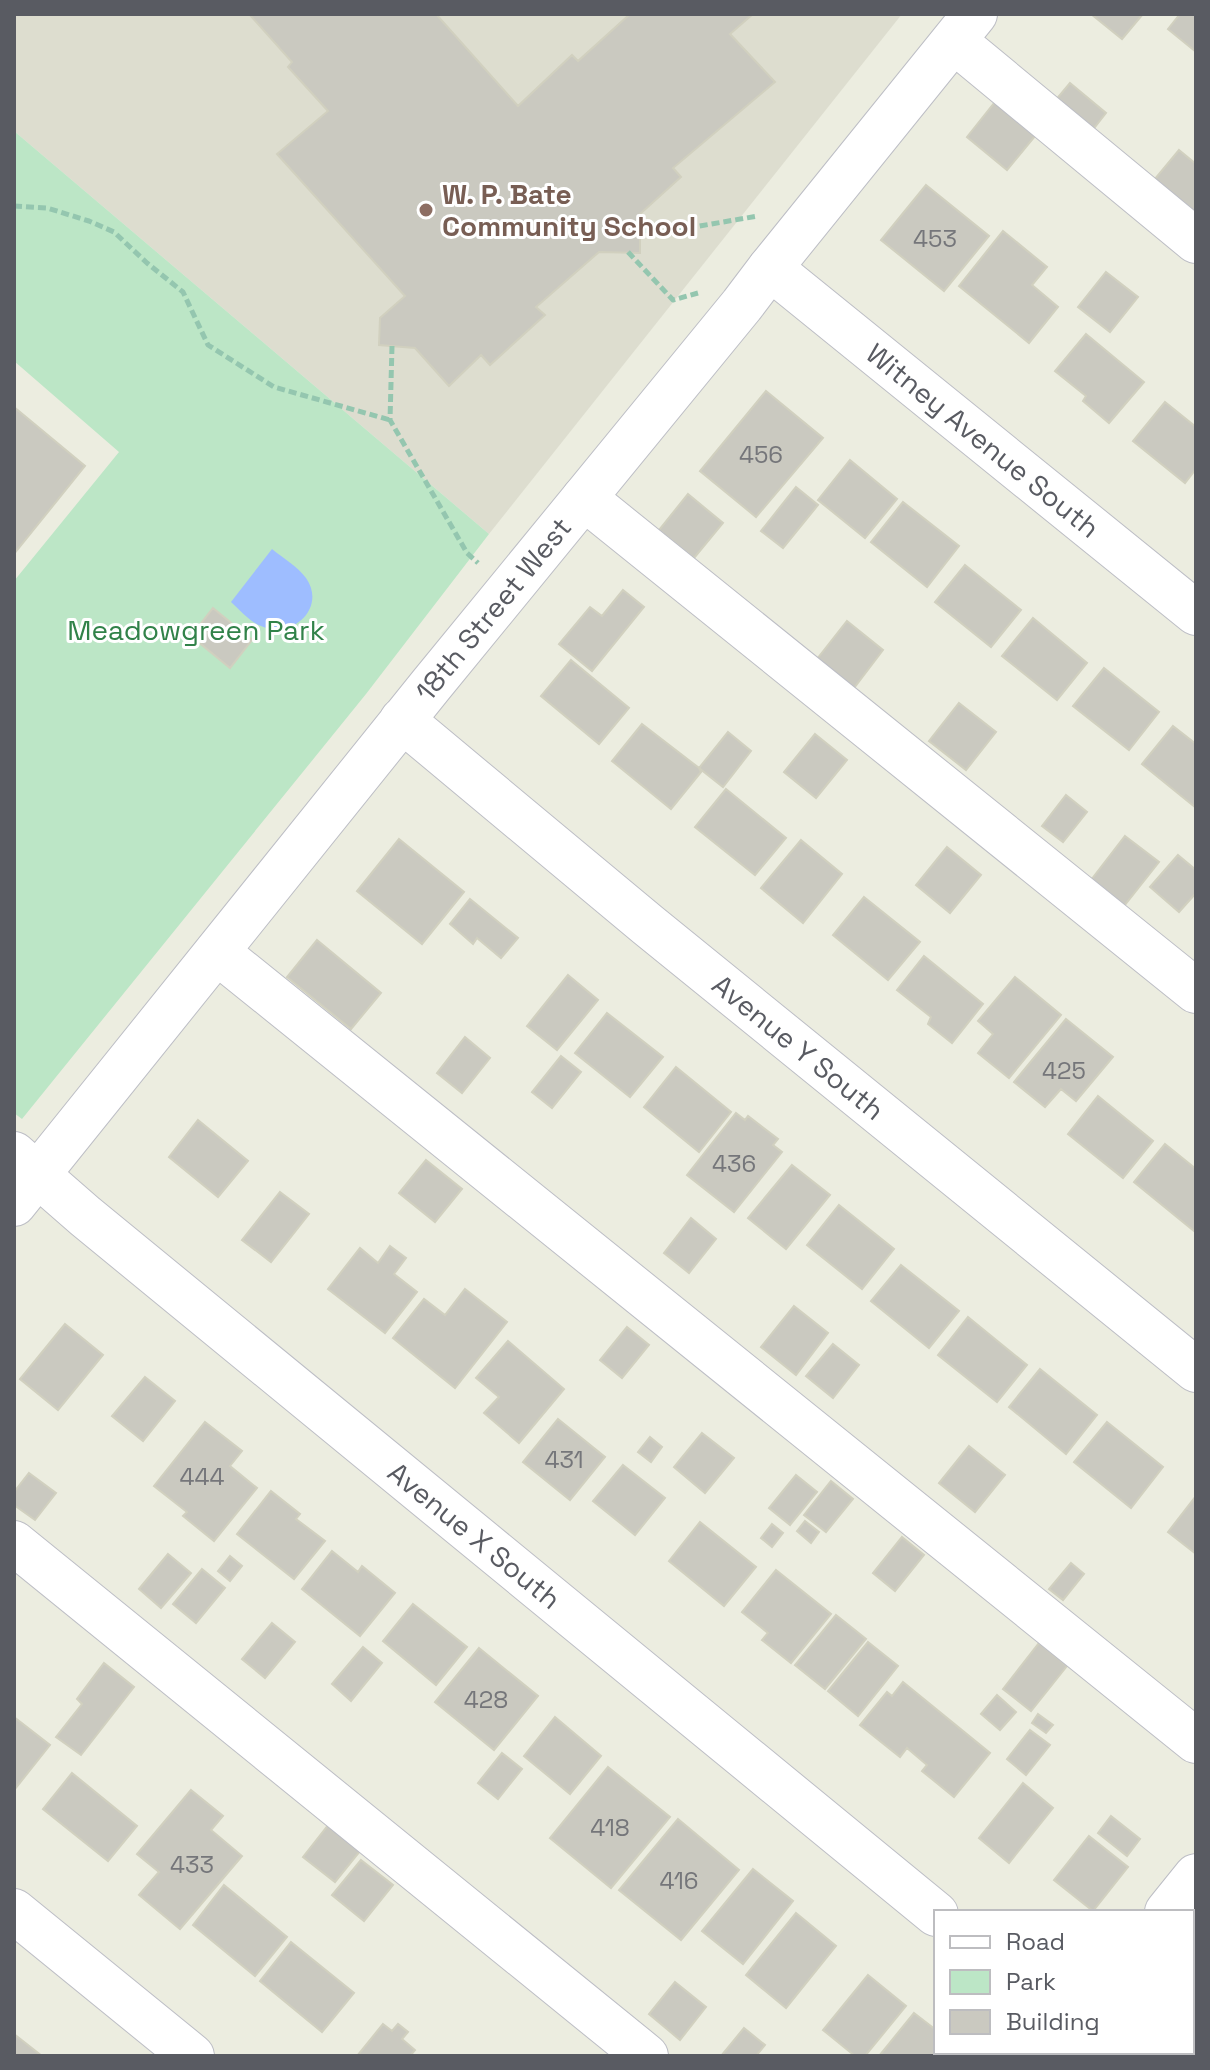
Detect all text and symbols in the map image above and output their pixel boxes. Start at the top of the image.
place label: W. P. Bate Community School [442,176,696,244]
marker: W. P. Bate Community School [417,201,435,219]
house number: 453 [913,223,957,254]
street label: Witney Avenue South [859,335,1107,546]
house number: 456 [739,439,783,470]
street label: 18th Street West [407,510,579,708]
park label: Meadowgreen Park [67,612,325,648]
street label: Avenue Y South [705,967,892,1128]
house number: 425 [1042,1055,1086,1086]
house number: 436 [712,1148,756,1179]
house number: 431 [544,1444,584,1475]
street label: Avenue X South [381,1454,568,1617]
house number: 444 [180,1461,225,1492]
house number: 428 [464,1684,508,1715]
house number: 418 [590,1812,630,1843]
house number: 433 [170,1849,214,1880]
house number: 416 [659,1865,699,1896]
legend [934,1910,1194,2054]
text: Road [1006,1926,1065,1957]
text: Park [1006,1966,1056,1997]
text: Building [1006,2006,1100,2037]

